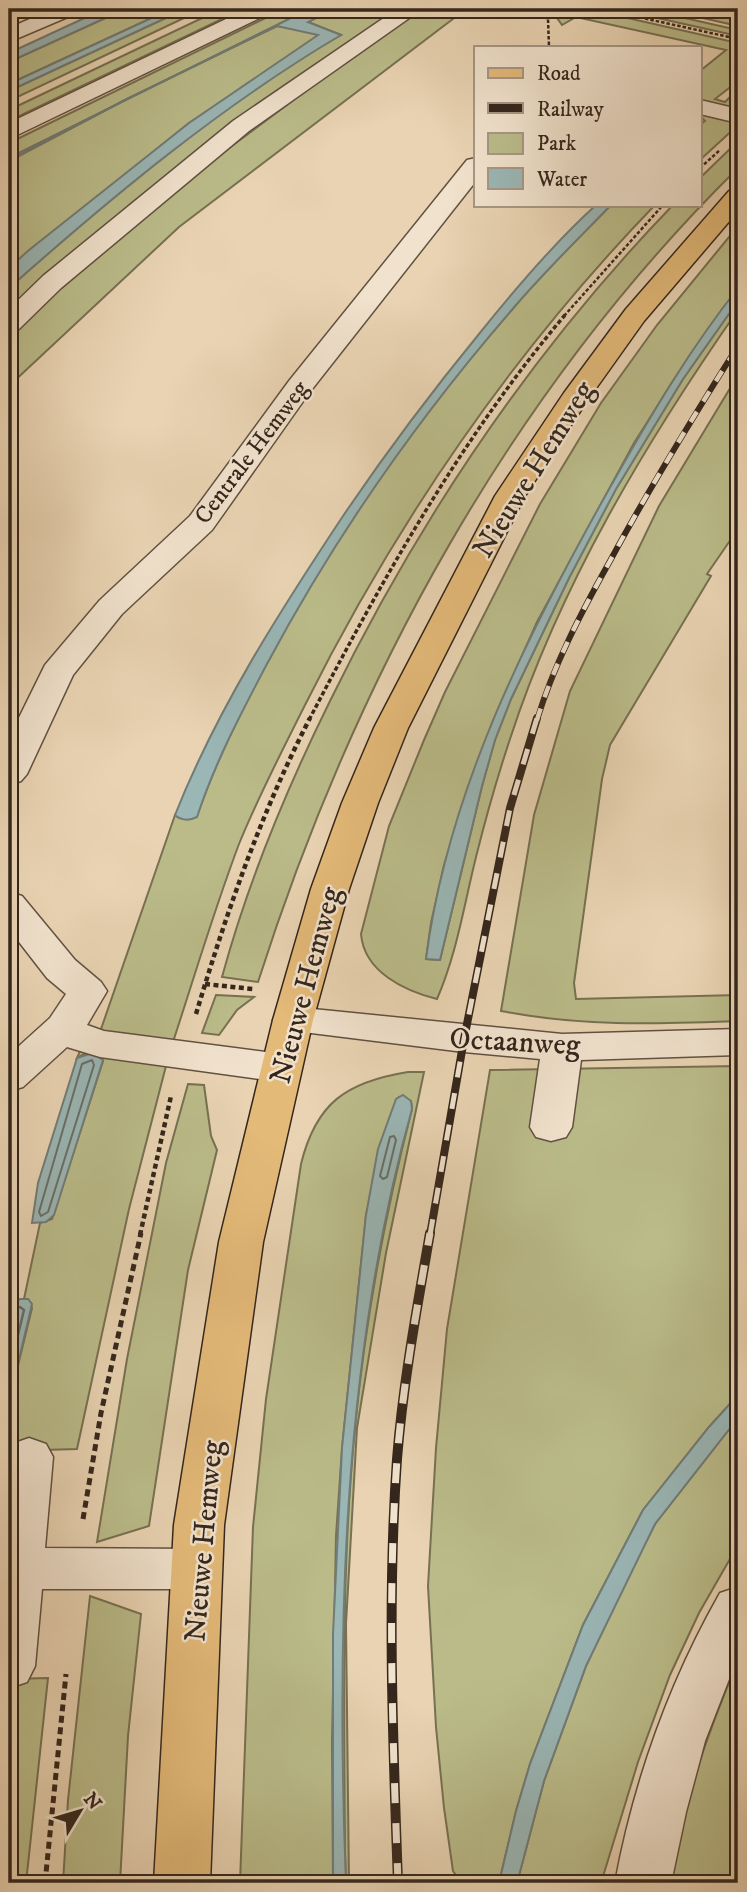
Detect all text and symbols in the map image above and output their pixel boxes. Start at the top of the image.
legend [474,46,702,206]
text: Road [537,61,581,87]
text: Railway [537,97,605,123]
text: Park [537,131,577,157]
text: Water [536,167,587,193]
street label: Nieuwe Hemweg [465,374,604,565]
street label: Centrale Hemweg [188,375,316,530]
street label: Nieuwe Hemweg [262,883,351,1088]
street label: Octaanweg [449,1021,582,1064]
street label: Nieuwe Hemweg [177,1438,232,1643]
north arrow [46,1776,116,1846]
text: N [78,1788,106,1815]

